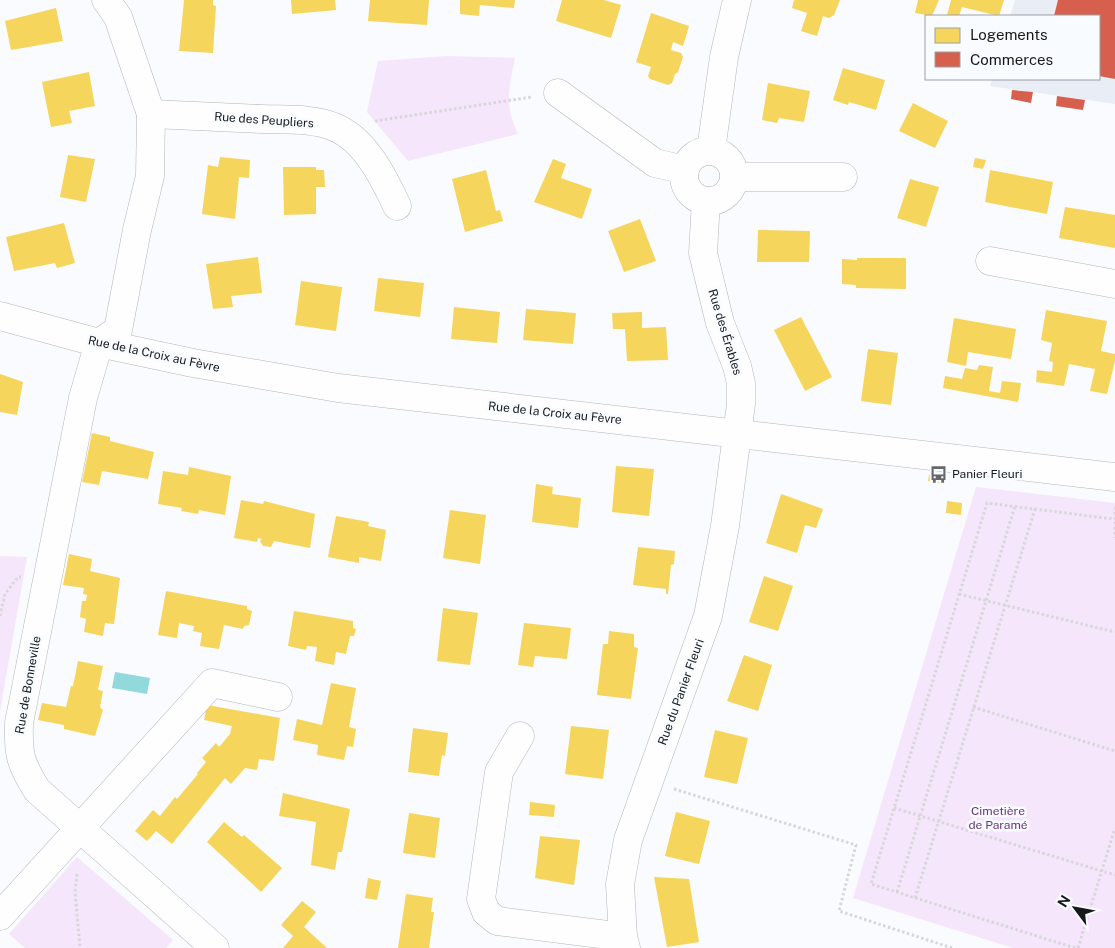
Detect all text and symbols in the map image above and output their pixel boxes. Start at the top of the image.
legend [925,15,1100,80]
text: Logements [970,26,1048,43]
text: Commerces [970,51,1053,68]
street label: Rue des Peupliers [214,110,314,130]
street label: Rue des Érables [705,287,745,377]
street label: Rue de la Croix au Fèvre [87,333,221,375]
street label: Rue de la Croix au Fèvre [487,399,623,427]
bus stop icon: Panier Fleuri [928,464,948,484]
place label: Panier Fleuri [952,467,1022,481]
street label: Rue de Bonneville [12,635,44,735]
street label: Rue du Panier Fleuri [655,637,707,747]
park label: Cimetière de Paramé [968,804,1028,832]
north arrow [1050,883,1100,933]
text: N [1054,892,1074,910]

